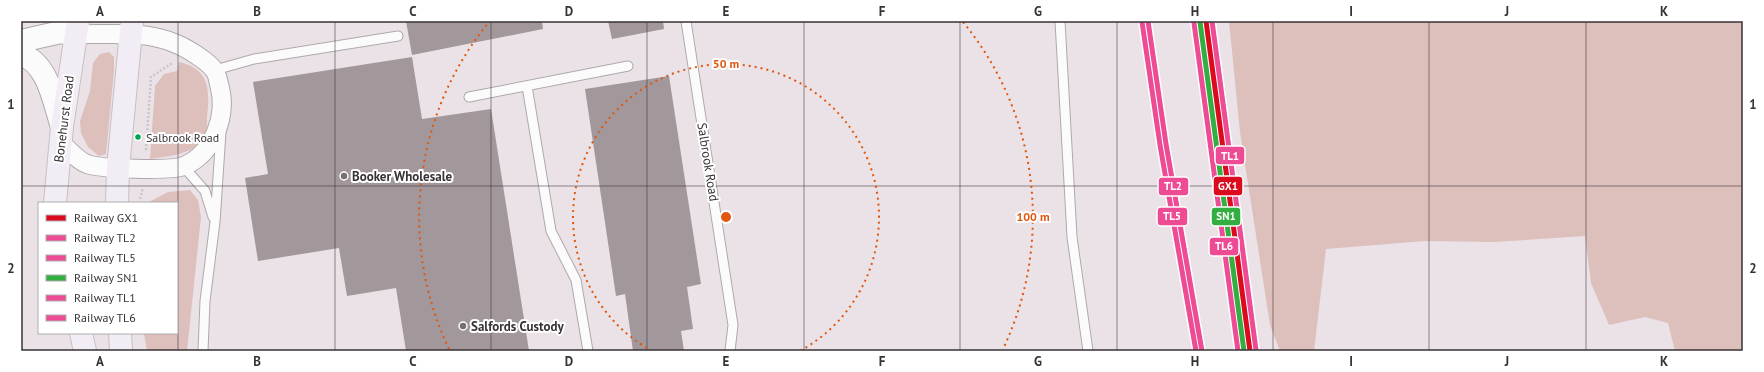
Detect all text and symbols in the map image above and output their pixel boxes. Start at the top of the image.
text: A [96,3,104,20]
text: B [253,3,261,20]
text: C [409,3,417,20]
text: D [565,3,573,20]
text: E [723,3,730,20]
text: F [879,3,886,20]
text: G [1034,3,1042,20]
text: H [1191,3,1199,20]
text: I [1349,3,1353,20]
text: J [1504,3,1509,20]
text: K [1660,3,1668,20]
text: 50 m [713,56,739,71]
street label: Bonehurst Road [50,74,78,164]
text: 1 [7,96,15,113]
text: 1 [1749,96,1757,113]
street label: Salbrook Road [693,121,723,203]
place label: Salbrook Road [146,130,219,145]
marker: Salbrook Road [133,132,143,142]
line badge: TL1 [1215,146,1245,165]
text: TL1 [1221,149,1239,163]
place label: Booker Wholesale [352,168,452,185]
marker: Booker Wholesale [339,171,349,181]
line badge: GX1 [1213,176,1243,196]
line badge: TL2 [1158,177,1189,196]
text: TL2 [1164,179,1182,193]
text: GX1 [1218,179,1238,193]
legend [38,202,178,334]
line badge: TL5 [1157,207,1188,226]
line badge: SN1 [1211,207,1241,226]
text: 100 m [1016,209,1050,224]
text: TL5 [1163,209,1181,223]
text: SN1 [1216,209,1236,223]
text: Railway GX1 [74,210,138,225]
centre of rings [719,210,733,224]
text: Railway TL2 [74,230,136,245]
line badge: TL6 [1209,237,1239,256]
text: TL6 [1215,239,1233,253]
text: Railway TL5 [74,250,136,265]
text: 2 [7,260,15,277]
text: 2 [1749,260,1757,277]
text: Railway SN1 [74,270,138,285]
text: Railway TL1 [74,290,136,305]
text: Railway TL6 [74,310,136,325]
place label: Salfords Custody [471,318,564,335]
marker: Salfords Custody [458,321,468,331]
text: A [96,353,104,370]
text: B [253,353,261,370]
text: C [409,353,417,370]
text: D [565,353,573,370]
text: E [723,353,730,370]
text: F [879,353,886,370]
text: G [1034,353,1042,370]
text: H [1191,353,1199,370]
text: I [1349,353,1353,370]
text: J [1504,353,1509,370]
text: K [1660,353,1668,370]

